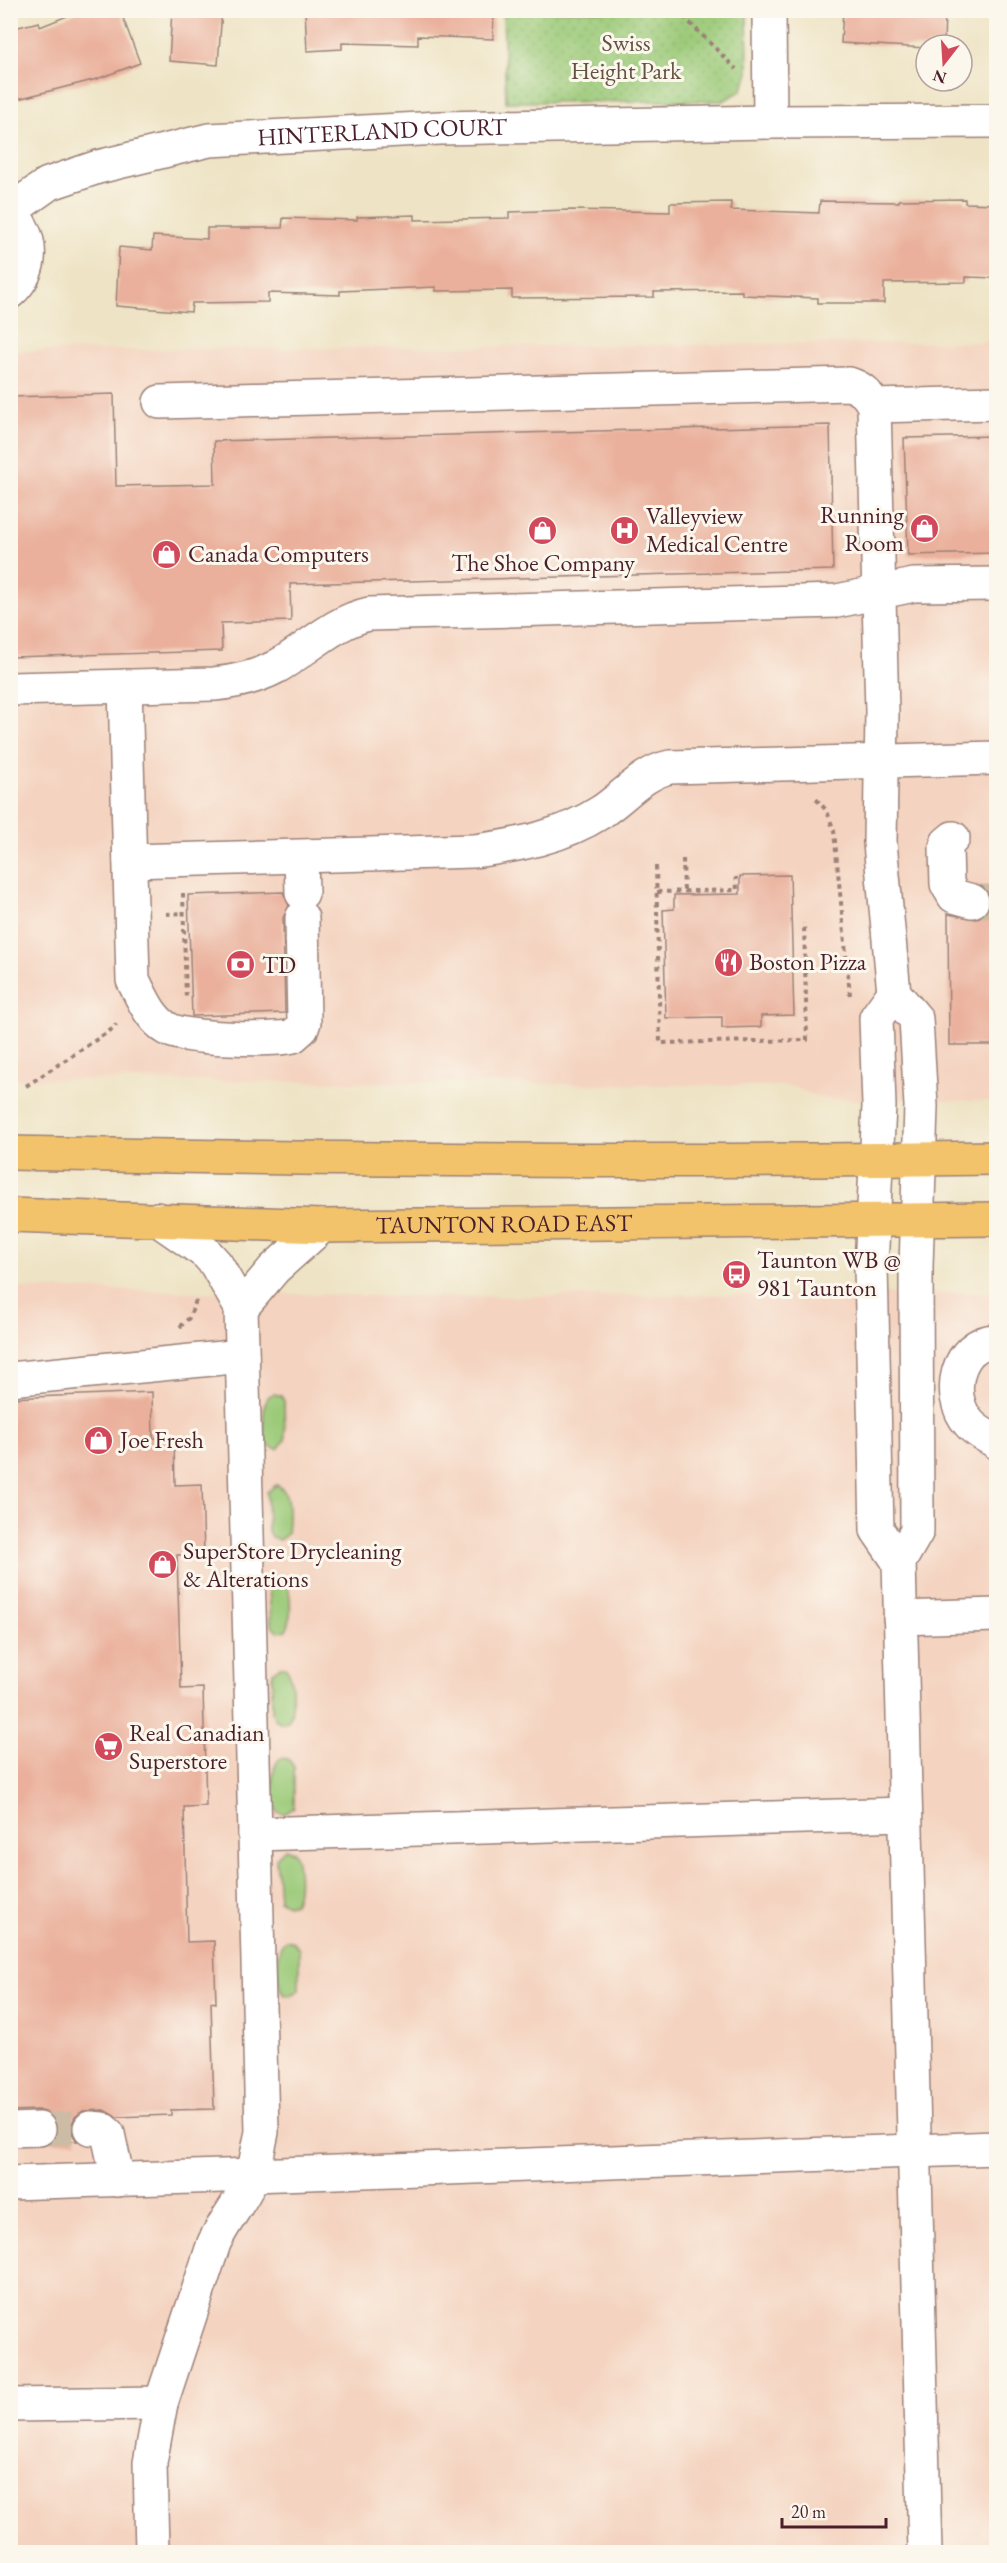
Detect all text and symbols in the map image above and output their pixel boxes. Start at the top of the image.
park label: Swiss Height Park [571,27,682,86]
north arrow [914,33,974,93]
text: N [930,65,949,89]
street label: HINTERLAND COURT [257,111,508,152]
place label: Running Room [820,499,905,558]
place label: Valleyview Medical Centre [646,500,788,559]
shop icon: Running Room [909,513,941,545]
shop icon: The Shoe Company [527,514,559,546]
hospital icon: Valleyview Medical Centre [609,514,641,546]
shop icon: Canada Computers [151,538,183,570]
place label: Canada Computers [188,538,369,569]
place label: The Shoe Company [451,547,635,578]
restaurant icon: Boston Pizza [712,946,744,978]
place label: Boston Pizza [749,946,867,977]
bank icon: TD [225,949,257,981]
place label: TD [262,949,296,980]
street label: TAUNTON ROAD EAST [375,1207,633,1240]
place label: Taunton WB @ 981 Taunton [757,1244,901,1303]
bus stop icon: Taunton WB @ 981 Taunton [720,1258,752,1290]
shop icon: Joe Fresh [83,1424,115,1456]
place label: Joe Fresh [118,1424,204,1455]
place label: SuperStore Drycleaning & Alterations [183,1535,402,1594]
shop icon: SuperStore Drycleaning & Alterations [146,1549,178,1581]
place label: Real Canadian Superstore [129,1717,265,1776]
supermarket icon: Real Canadian Superstore [92,1731,124,1763]
scale bar [782,2491,886,2529]
text: 20 m [791,2500,826,2523]

